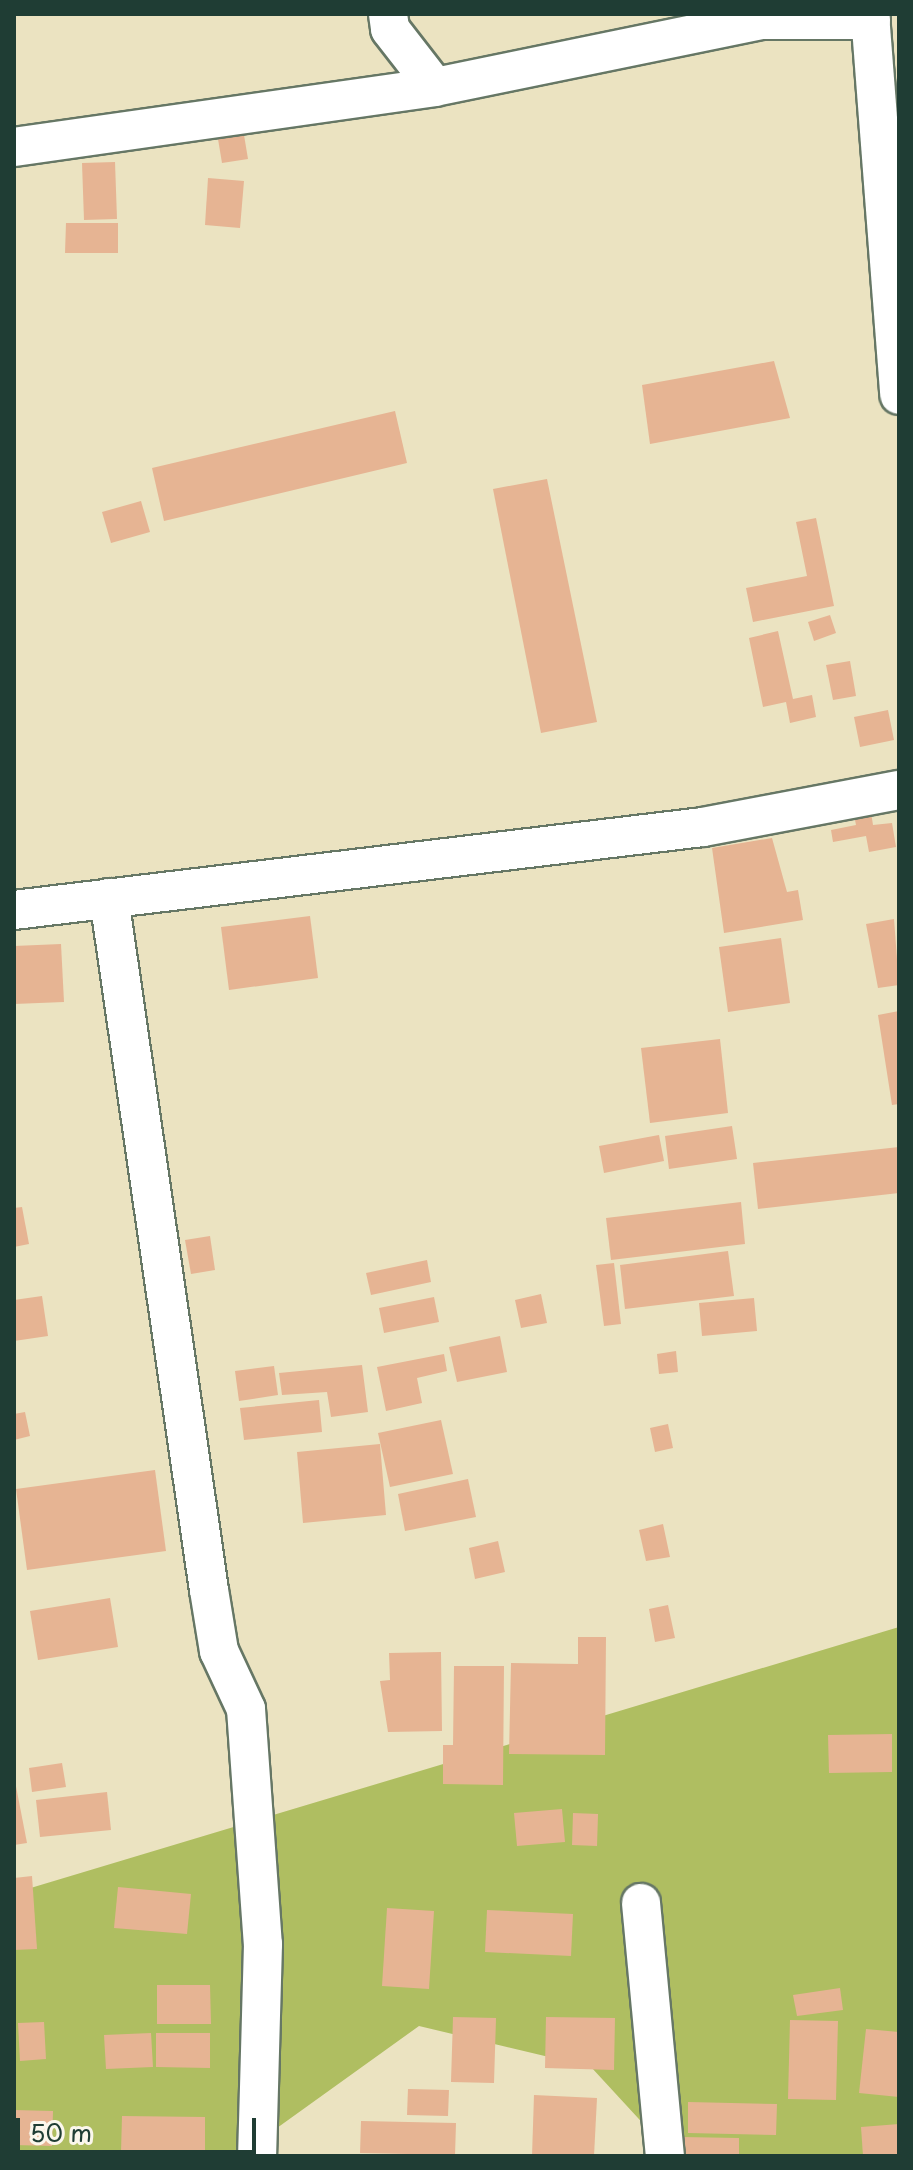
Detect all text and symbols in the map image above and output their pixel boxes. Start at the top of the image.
scale bar [20,2102,260,2152]
text: 50 m [30,2114,92,2150]

